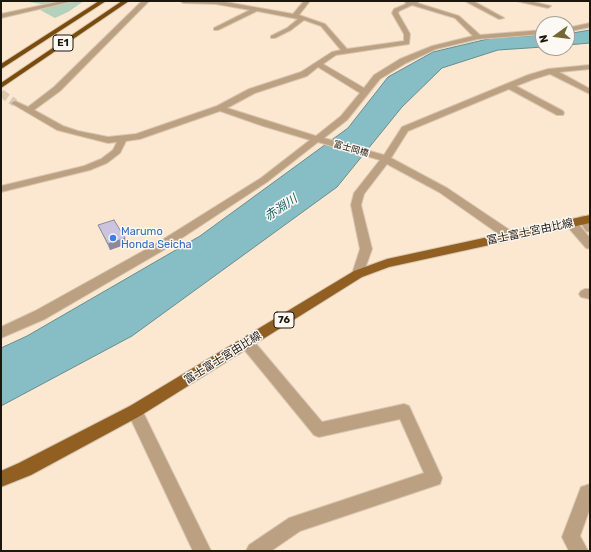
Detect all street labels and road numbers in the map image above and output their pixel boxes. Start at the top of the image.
road number: E1 [53,35,73,51]
street label: 富士岡橋 [332,139,370,159]
street label: 富士富士宮由比線 [486,216,574,248]
road number: 76 [274,312,294,328]
street label: 富士富士宮由比線 [182,329,264,387]

